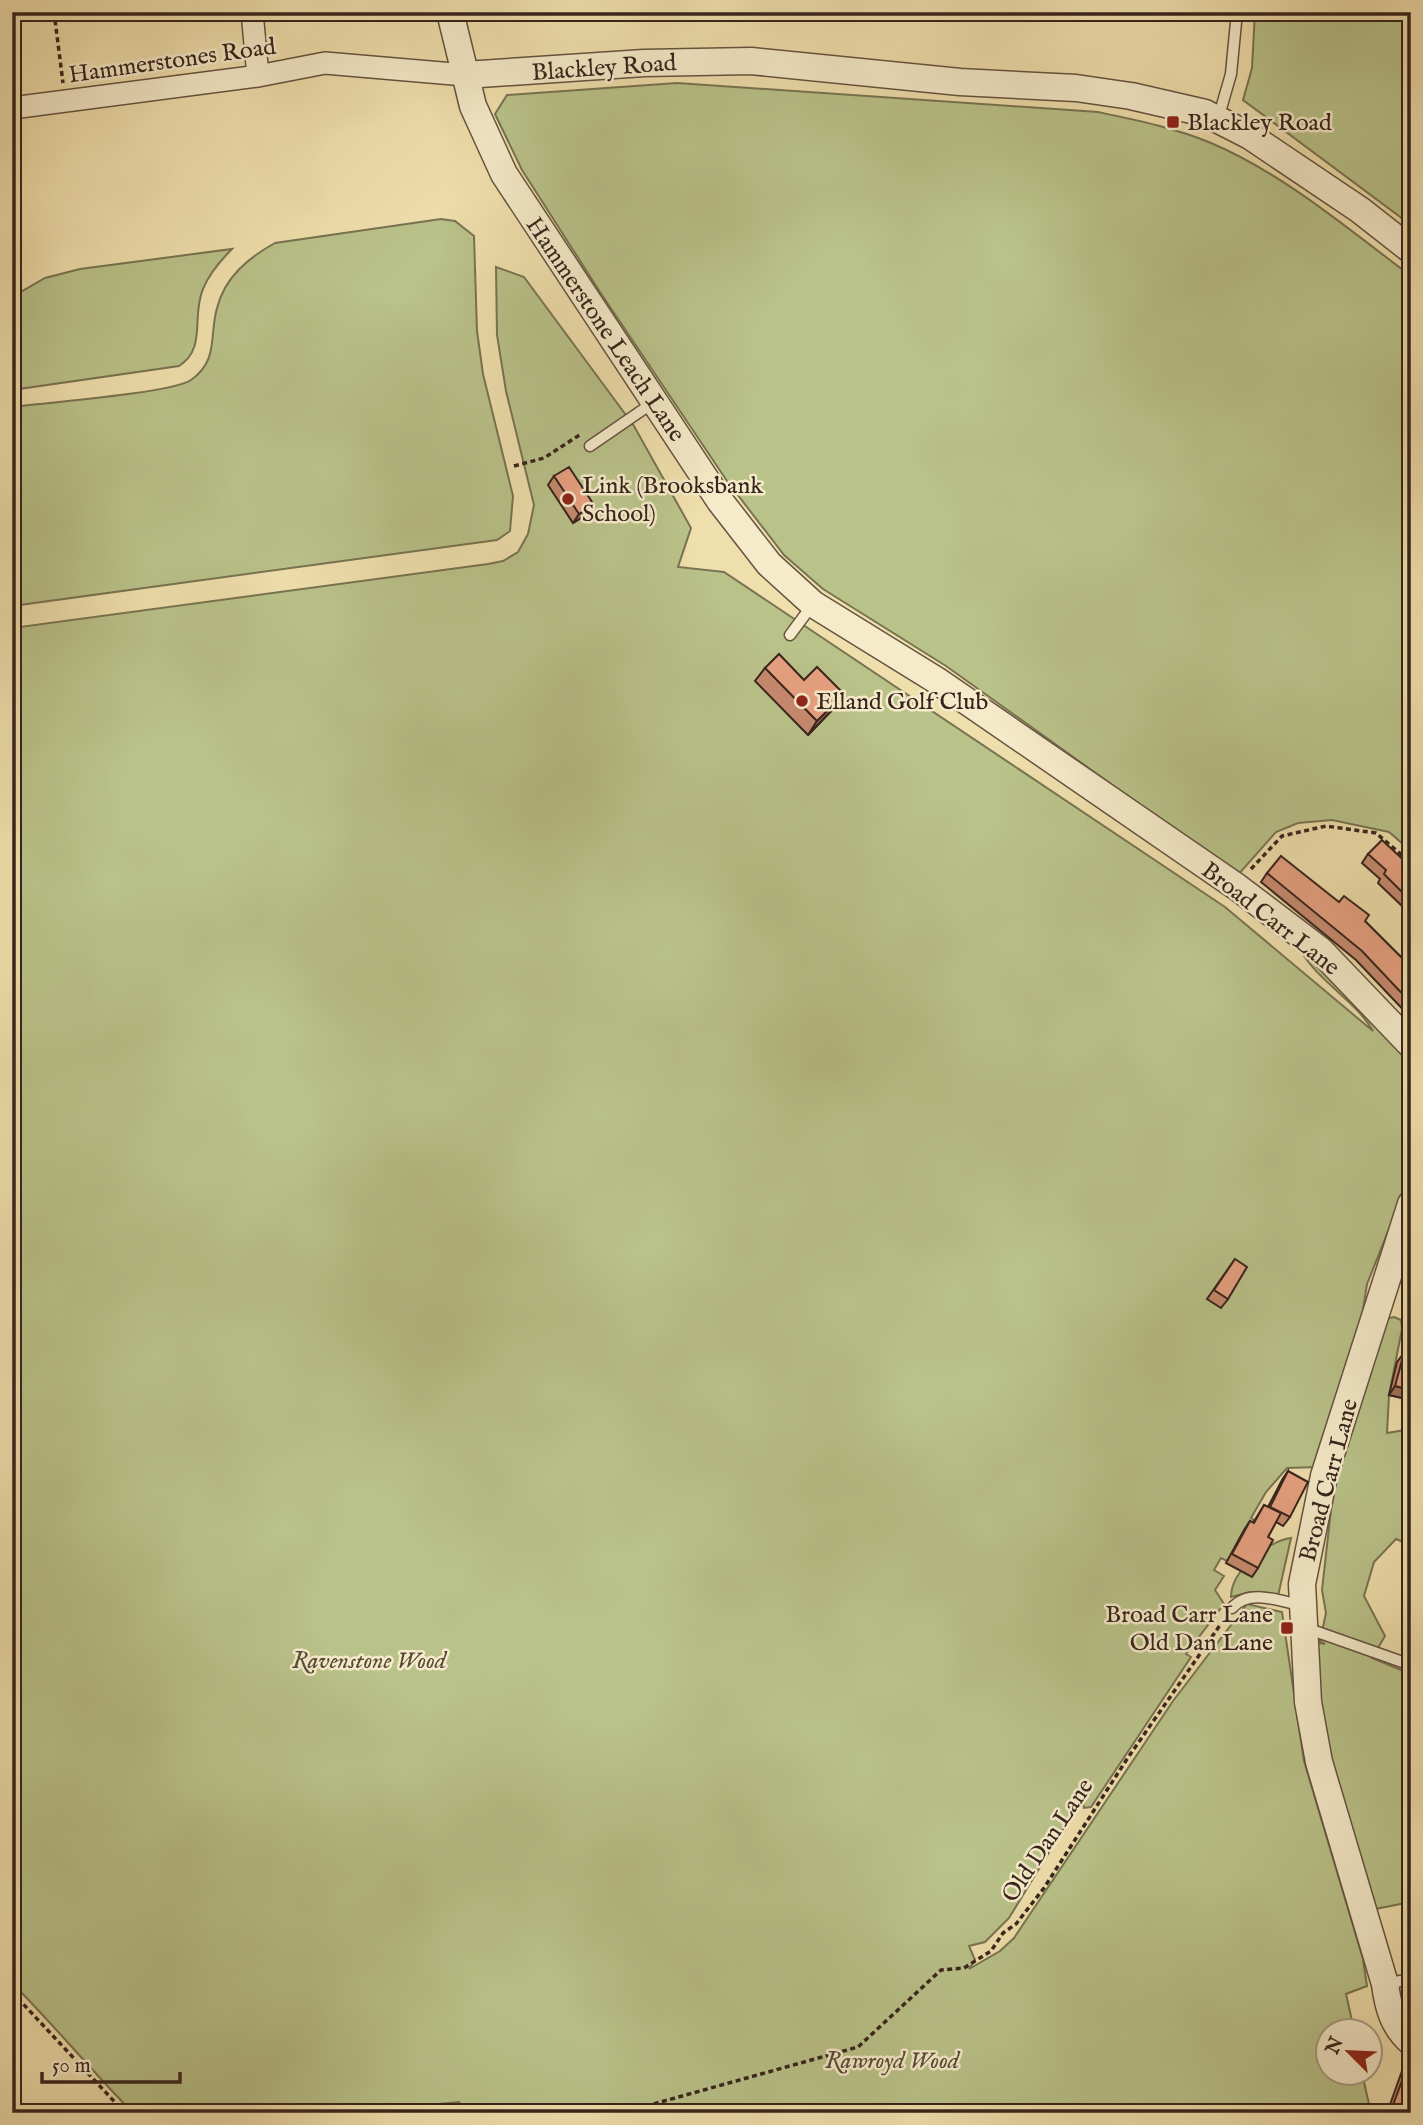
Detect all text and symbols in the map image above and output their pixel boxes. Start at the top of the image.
street label: Hammerstones Road [67,32,278,91]
street label: Blackley Road [531,48,678,89]
place label: Blackley Road [1187,108,1332,139]
marker: Blackley Road [1165,114,1181,130]
street label: Hammerstone Leach Lane [518,212,692,448]
place label: Link (Brooksbank School) [582,471,763,530]
marker: Link (Brooksbank School) [560,491,576,507]
place label: Elland Golf Club [816,687,988,718]
marker: Elland Golf Club [794,693,810,709]
street label: Broad Carr Lane [1194,855,1346,983]
street label: Broad Carr Lane [1293,1395,1366,1565]
place label: Broad Carr Lane Old Dan Lane [1105,1600,1273,1659]
marker: Broad Carr Lane Old Dan Lane [1279,1620,1295,1636]
park label: Ravenstone Wood [292,1646,448,1677]
street label: Old Dan Lane [995,1773,1101,1909]
north arrow [1314,2016,1384,2086]
text: N [1321,2033,1350,2059]
scale bar [42,2041,180,2085]
park label: Rawroyd Wood [825,2046,961,2077]
text: 50 m [52,2053,91,2080]

